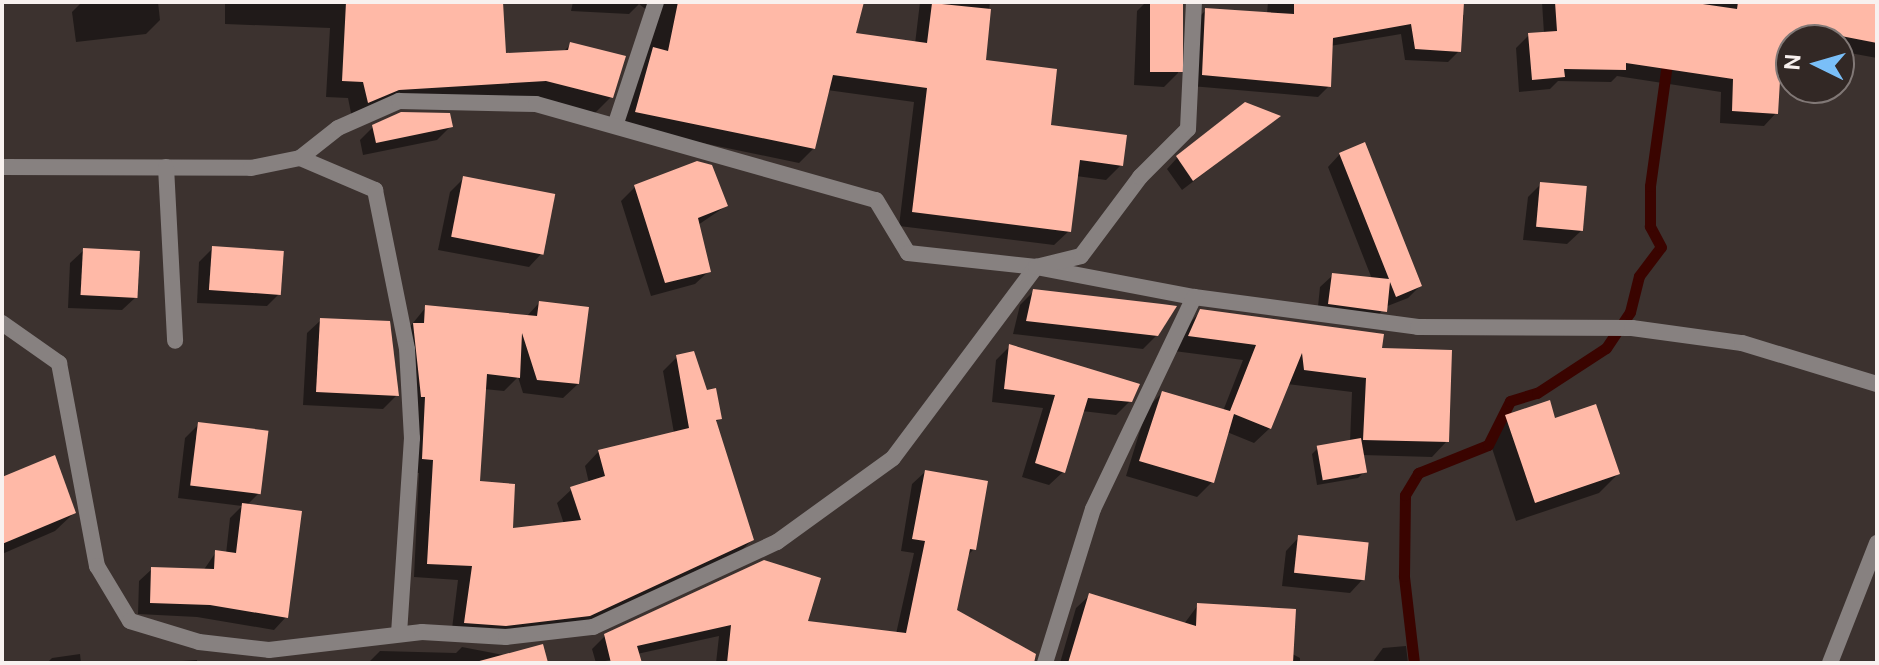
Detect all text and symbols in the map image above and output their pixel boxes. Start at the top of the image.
north arrow [1775,24,1855,104]
text: N [1777,53,1808,71]

